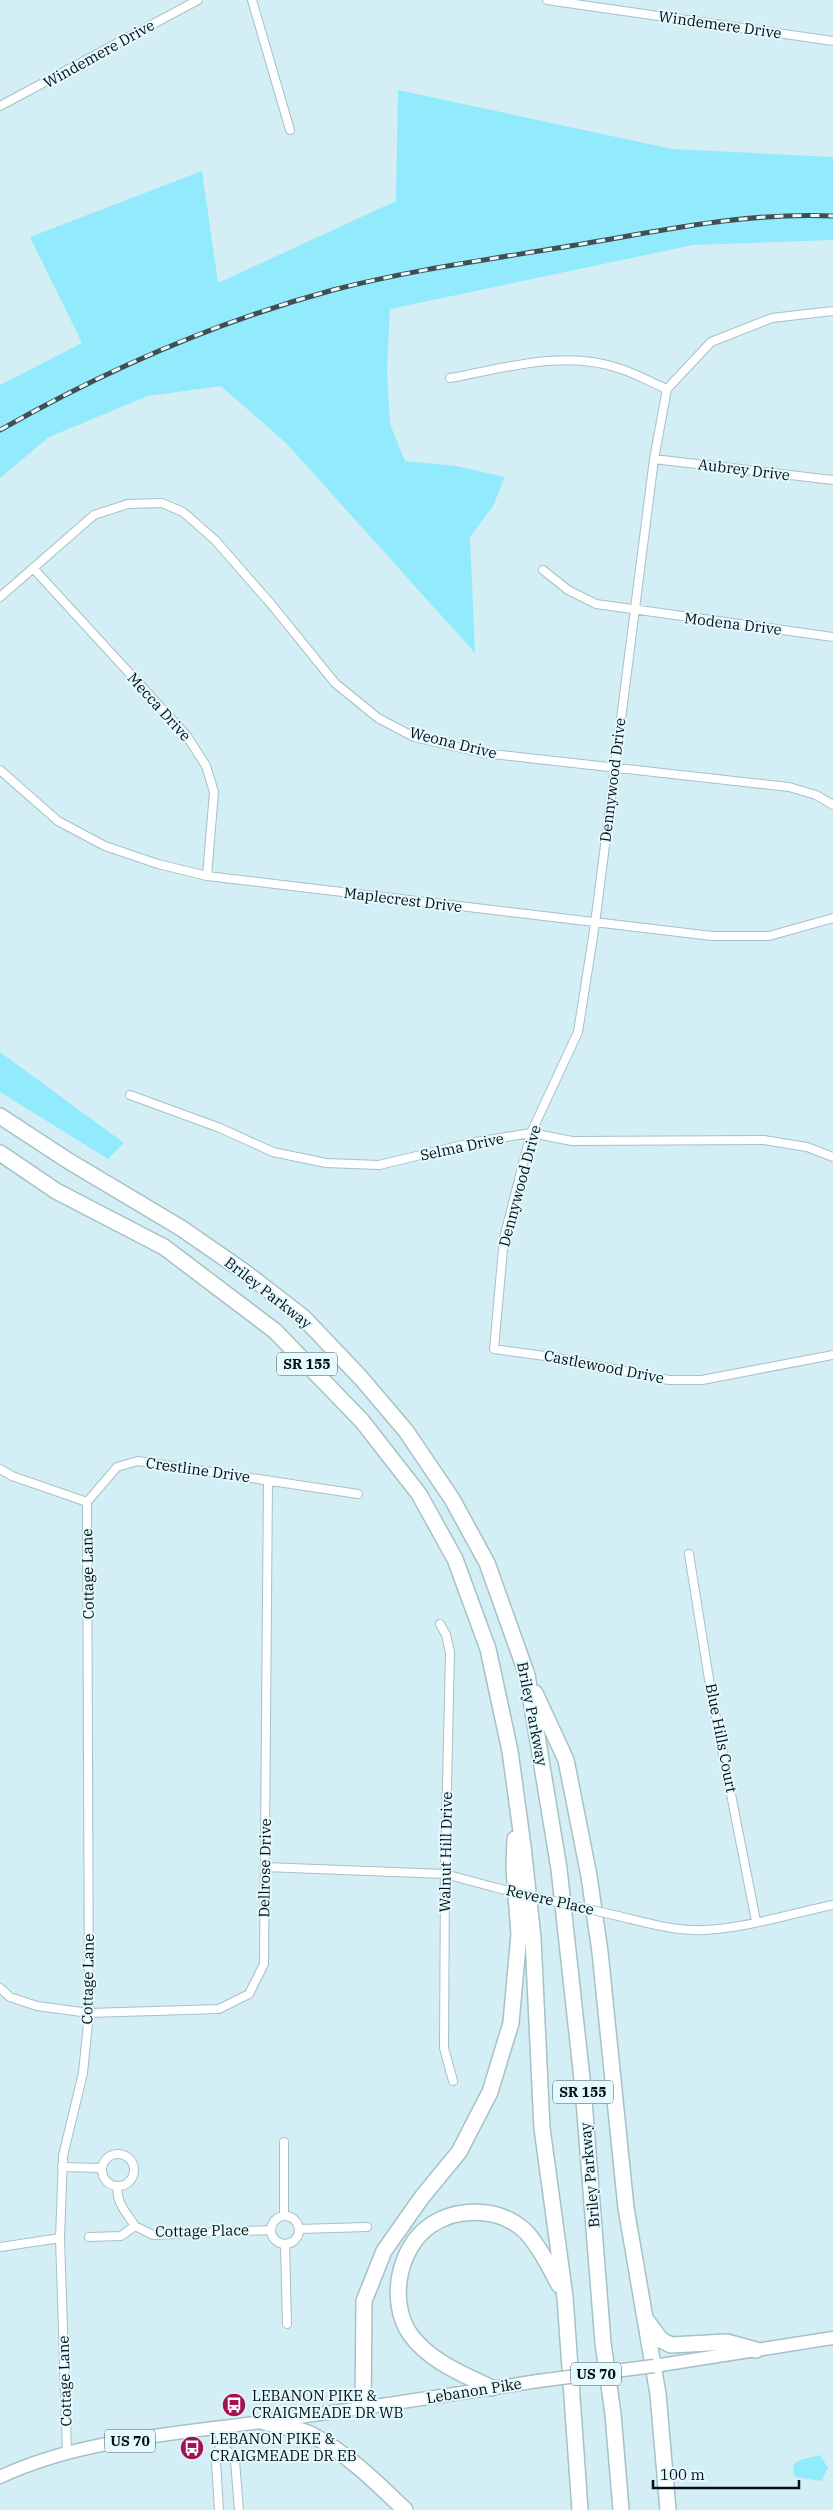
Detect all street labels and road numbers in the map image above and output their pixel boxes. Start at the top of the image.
street label: Windemere Drive [657,6,783,43]
street label: Windemere Drive [40,15,158,92]
street label: Aubrey Drive [697,454,791,485]
street label: Modena Drive [683,608,783,639]
street label: Mecca Drive [124,668,195,745]
street label: Dennywood Drive [595,717,630,843]
street label: Weona Drive [407,722,499,763]
street label: Maplecrest Drive [343,883,463,916]
street label: Dennywood Drive [494,1123,545,1249]
street label: Selma Drive [418,1128,506,1165]
street label: Briley Parkway [221,1253,316,1333]
street label: Castlewood Drive [542,1346,666,1387]
road number: SR 155 [277,1352,337,1376]
street label: Crestline Drive [145,1453,251,1486]
street label: Cottage Lane [77,1528,98,1620]
street label: Briley Parkway [513,1660,552,1768]
street label: Blue Hills Court [702,1682,741,1794]
street label: Walnut Hill Drive [435,1791,456,1913]
street label: Dellrose Drive [254,1818,275,1918]
street label: Revere Place [504,1880,596,1919]
street label: Cottage Lane [77,1933,98,2025]
road number: SR 155 [553,2080,613,2104]
street label: Briley Parkway [575,2122,604,2229]
street label: Cottage Place [155,2220,249,2241]
street label: Cottage Lane [53,2335,76,2427]
road number: US 70 [571,2362,621,2386]
street label: Lebanon Pike [425,2374,523,2407]
road number: US 70 [105,2430,155,2452]

